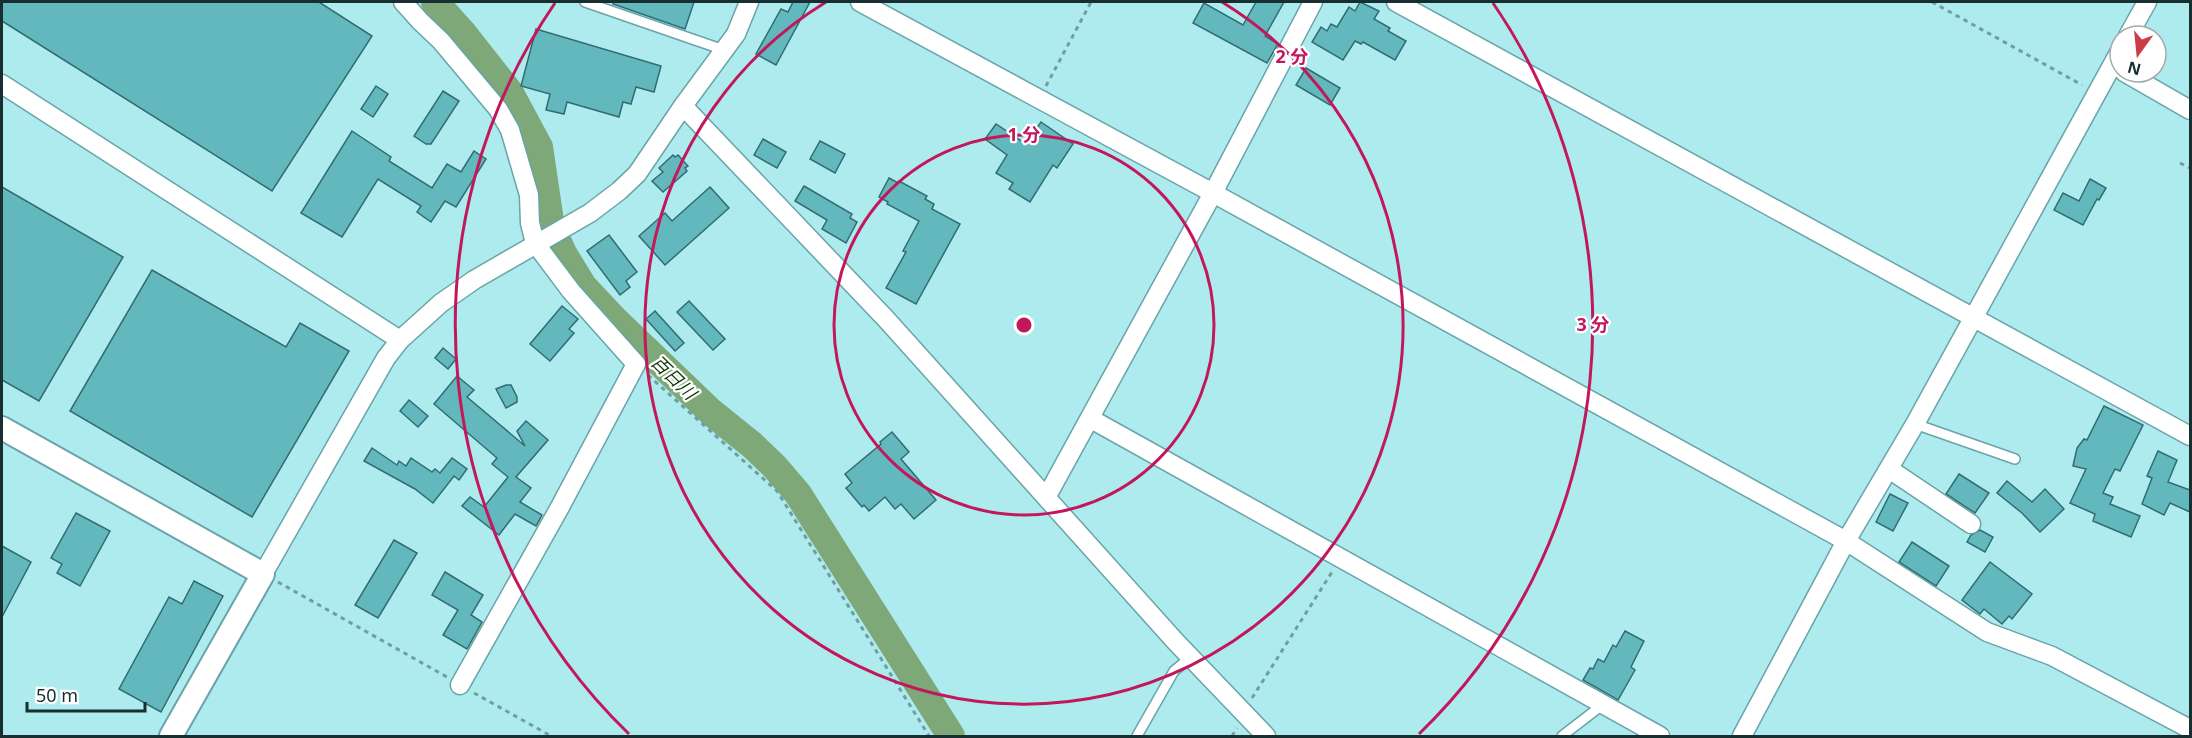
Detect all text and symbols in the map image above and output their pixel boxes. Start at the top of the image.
north arrow [2108,24,2168,84]
text: 2 分 [1276,44,1308,68]
text: N [2125,56,2143,81]
text: 1 分 [1008,122,1040,146]
text: 3 分 [1577,312,1609,336]
centre of rings [1014,315,1034,335]
water label: 百日川 [646,350,703,406]
scale bar [27,675,146,713]
text: 50 m [36,683,78,707]

